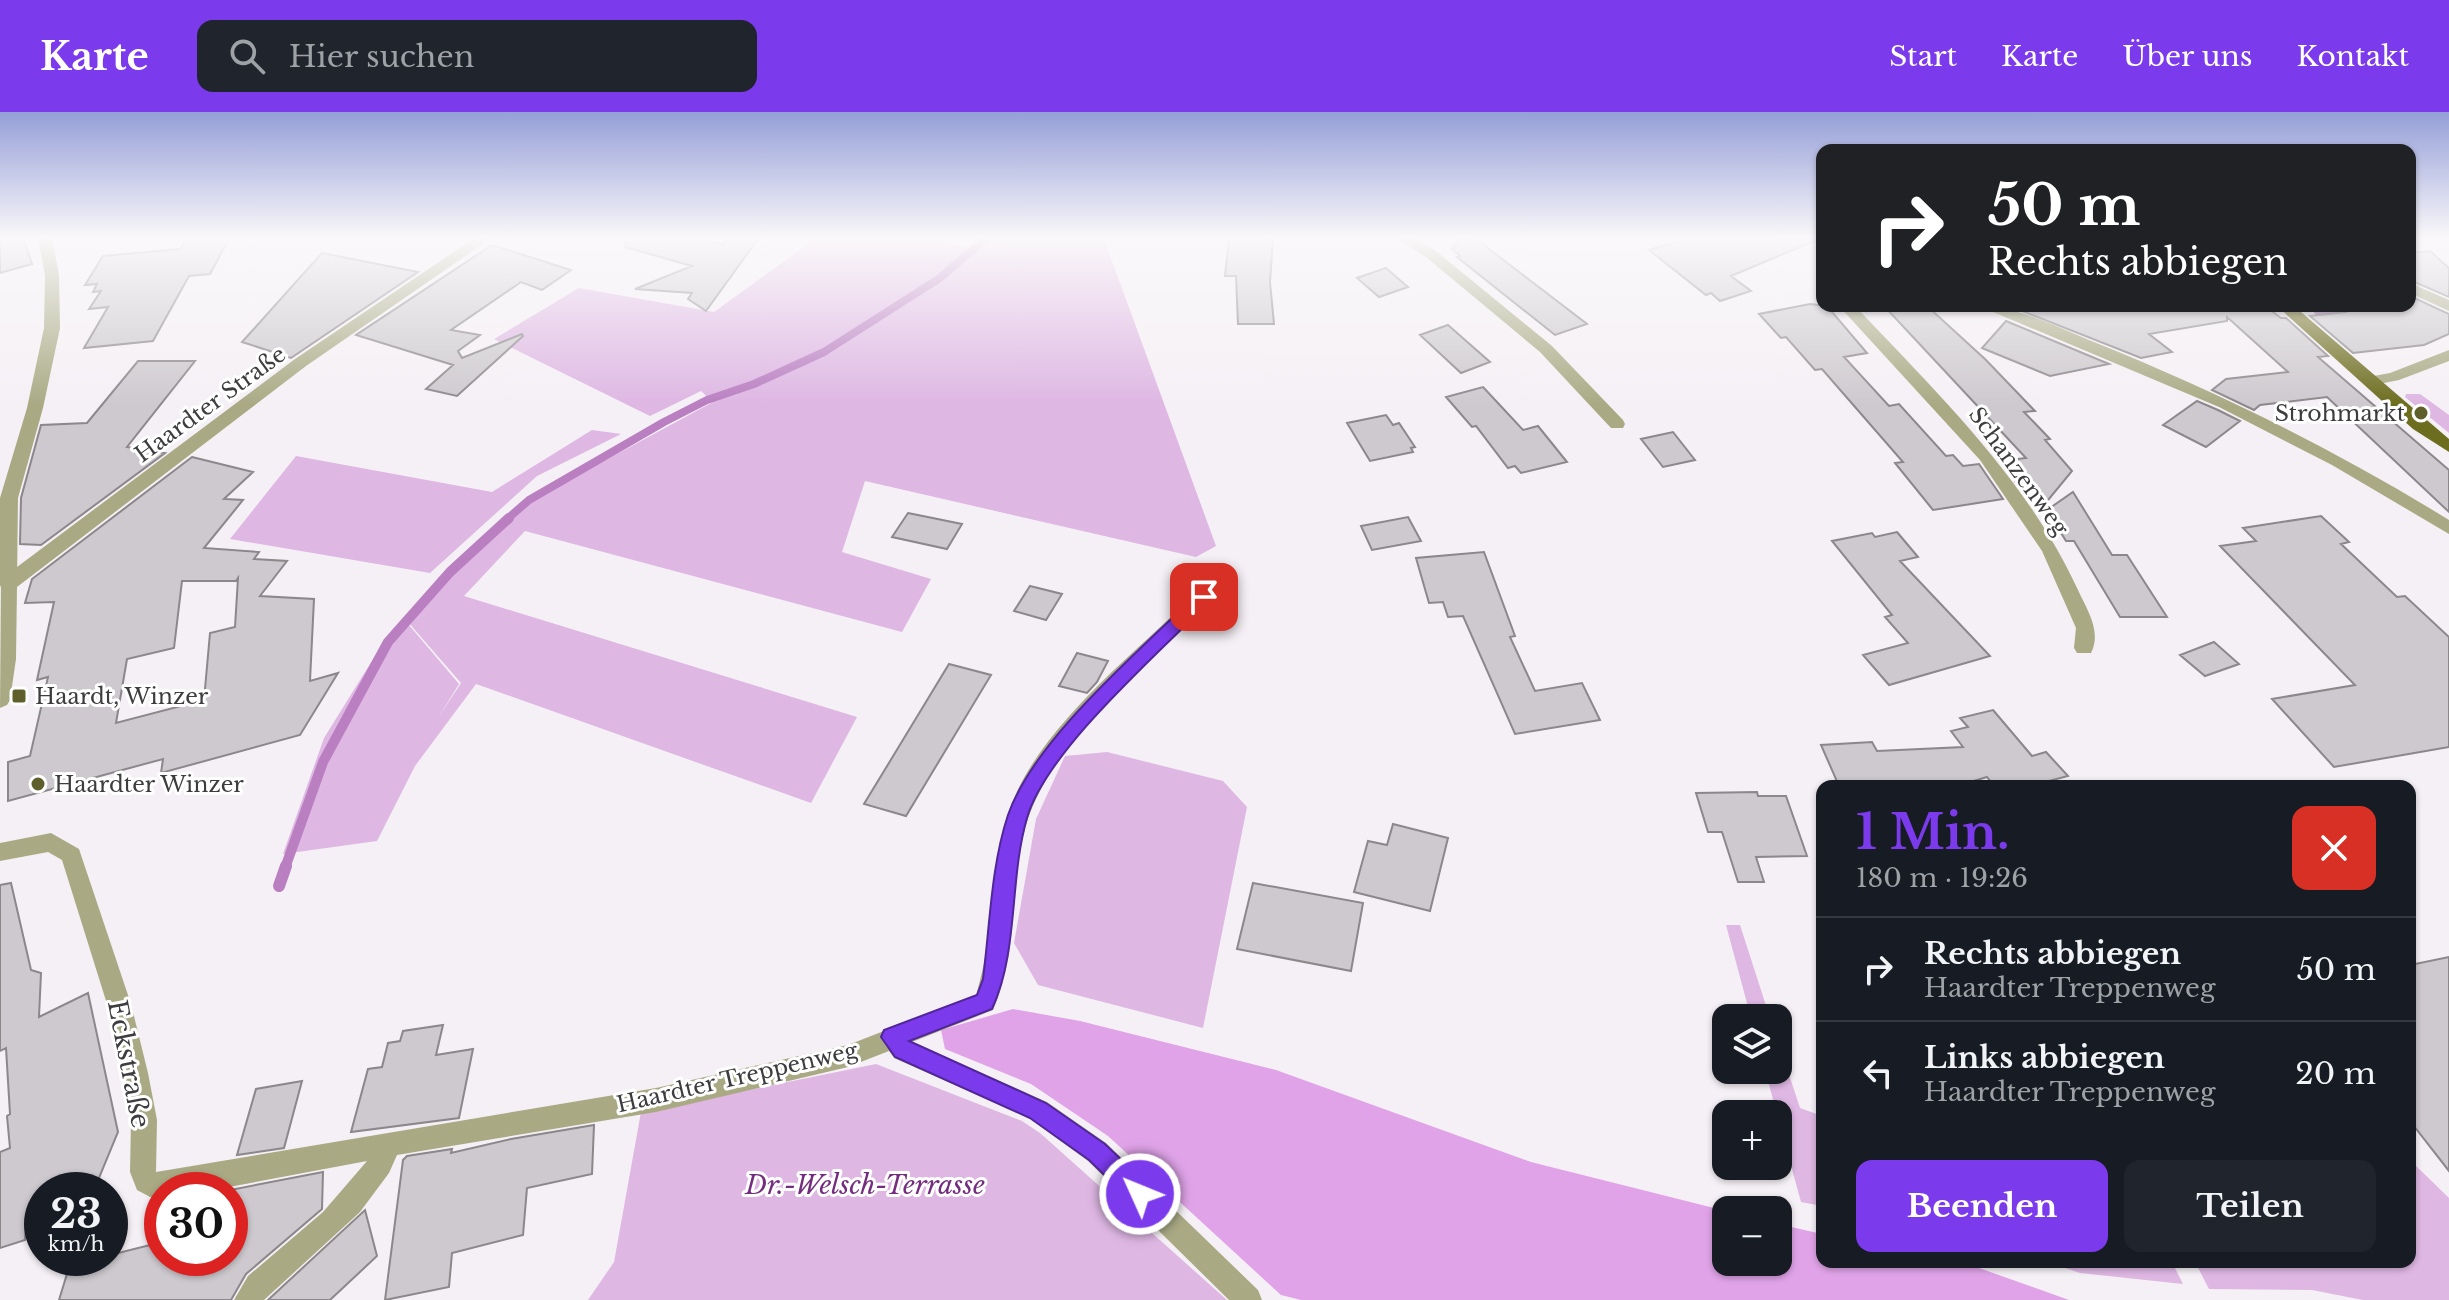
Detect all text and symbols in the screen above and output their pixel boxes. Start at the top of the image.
search box [197,20,757,92]
text: Karte [40,33,149,80]
icon: search [225,34,269,78]
text: Hier suchen [289,38,474,75]
text: Start [1889,39,1957,74]
text: Karte [2001,39,2078,74]
text: Über uns [2122,39,2252,74]
text: Kontakt [2296,39,2409,74]
text: 50 m [1988,171,2140,240]
icon: right [1856,176,1960,280]
text: Rechts abbiegen [1988,240,2288,285]
street label: Haardter Straße [130,341,291,468]
place label: Strohmarkt [2275,400,2406,427]
street label: Schanzenweg [1963,402,2075,541]
marker: Strohmarkt [2412,404,2430,422]
pin [1170,563,1238,631]
icon: arrive [1182,575,1226,619]
place label: Haardt, Winzer [35,683,209,710]
marker: Haardt, Winzer [10,687,28,705]
place label: Haardter Winzer [54,771,244,798]
marker: Haardter Winzer [29,775,47,793]
text: 1 Min. [1856,802,2009,862]
button: close [2292,806,2376,890]
text: 180 m · 19:26 [1856,862,2028,894]
text: Rechts abbiegen [1924,935,2181,972]
icon: right [1856,947,1900,991]
text: 50 m [2297,951,2376,988]
text: Haardter Treppenweg [1924,972,2215,1004]
street label: Eckstraße [101,997,157,1131]
map controls [1712,1004,1792,1276]
button: layers [1712,1004,1792,1084]
street label: Haardter Treppenweg [614,1036,861,1118]
text: Links abbiegen [1924,1039,2165,1076]
icon: left [1856,1051,1900,1095]
text: 20 m [2295,1055,2376,1092]
text: Haardter Treppenweg [1924,1076,2215,1108]
button: + [1712,1100,1792,1180]
position arrow [1098,1152,1182,1236]
button: Beenden [1856,1160,2108,1252]
button: Teilen [2124,1160,2376,1252]
park label: Dr.-Welsch-Terrasse [744,1169,985,1201]
speed limit sign: 30 [144,1172,248,1276]
text: 23 [50,1189,102,1239]
button: − [1712,1196,1792,1276]
text: km/h [48,1232,104,1256]

